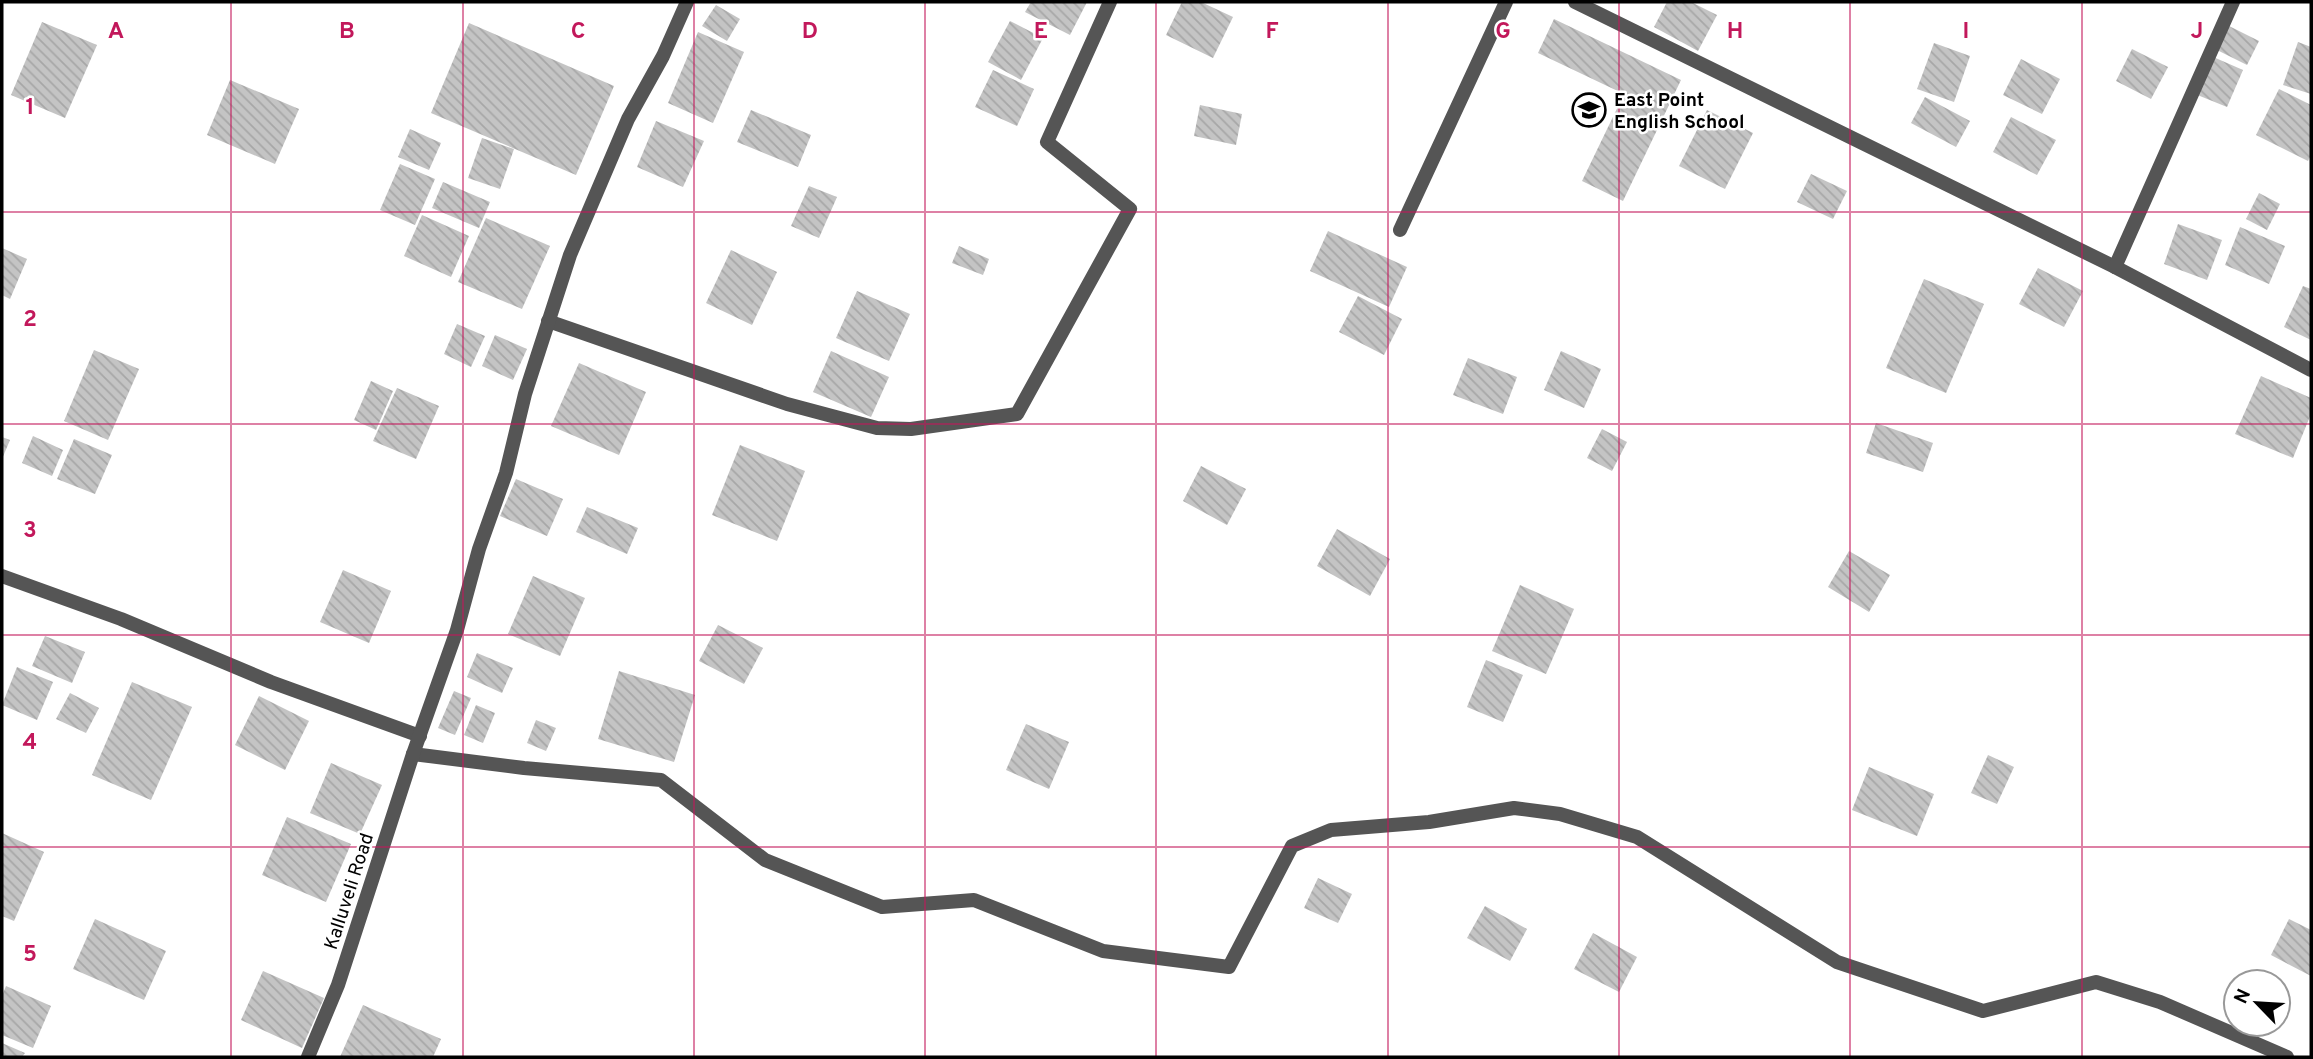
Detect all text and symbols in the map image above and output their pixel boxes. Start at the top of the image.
text: A [108,18,124,47]
text: B [339,18,355,47]
text: C [571,18,585,47]
text: D [802,18,818,47]
text: E [1034,18,1048,47]
text: F [1265,18,1279,47]
text: G [1495,18,1511,47]
text: H [1727,18,1743,47]
text: I [1963,18,1969,47]
text: J [2191,18,2203,47]
place label: East Point English School [1614,89,1744,135]
school or university icon: East Point English School [1570,91,1608,129]
text: 1 [25,94,35,123]
text: 2 [23,306,37,335]
text: 3 [23,517,37,546]
text: 4 [23,729,37,758]
street label: Kalluveli Road [320,830,380,953]
text: 5 [23,941,37,970]
north arrow [2222,968,2292,1038]
text: N [2230,985,2257,1008]

